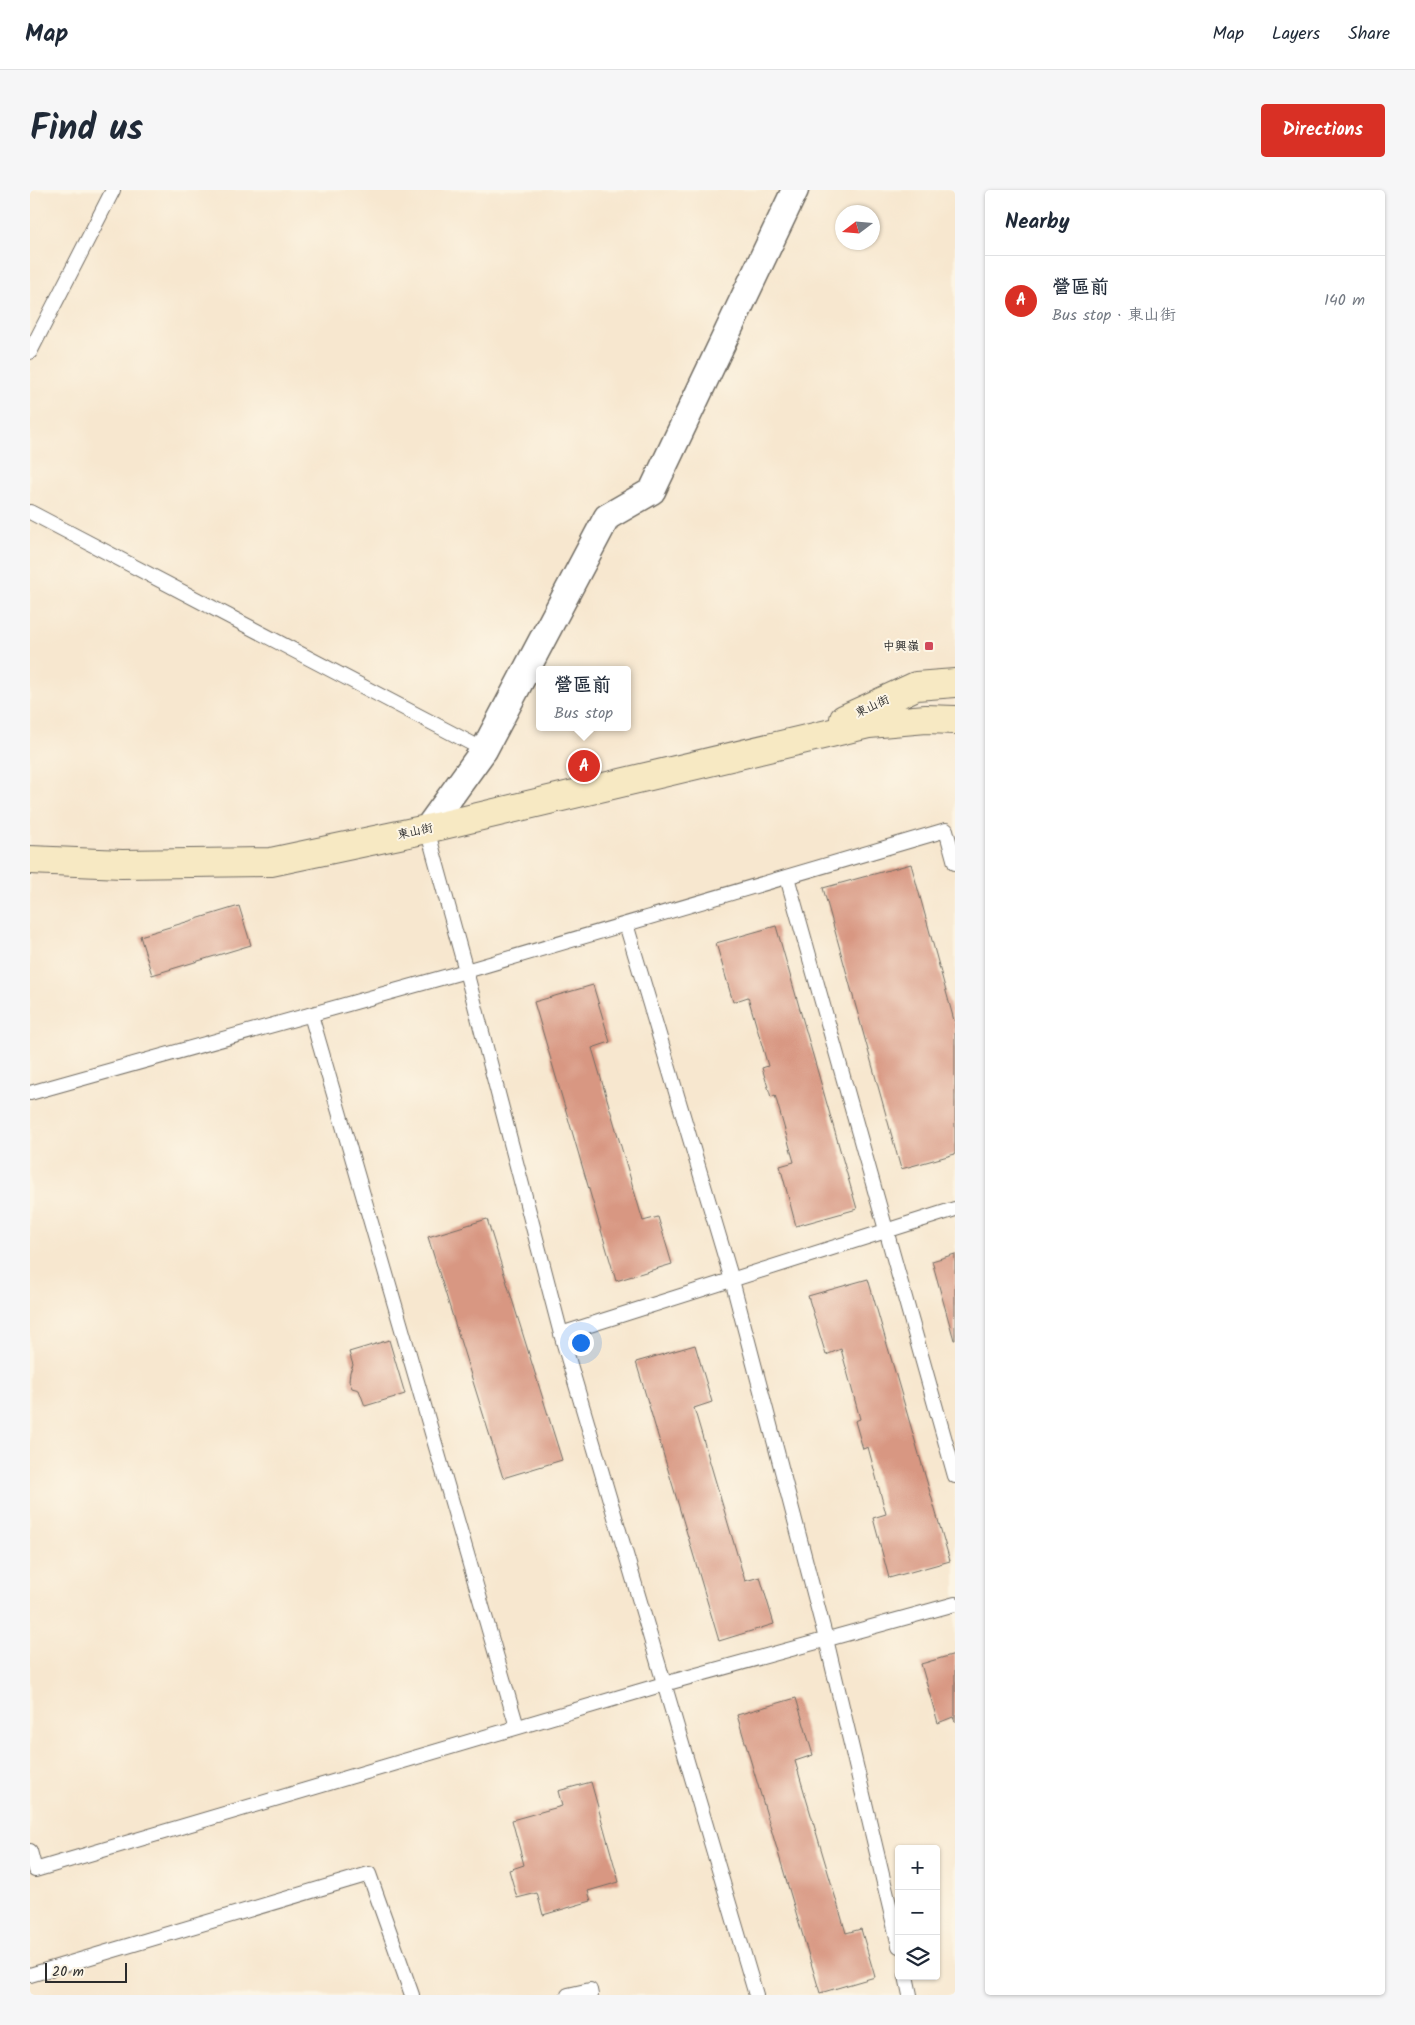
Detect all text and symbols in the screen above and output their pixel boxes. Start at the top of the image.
text: Map [25,15,68,54]
text: Map [1213,20,1244,49]
text: Layers [1272,20,1320,49]
text: Share [1348,20,1390,49]
text: Find us [30,102,143,158]
button: Directions [1261,104,1385,157]
north arrow [835,205,880,250]
text: Nearby [1005,206,1070,239]
text: 營區前 [1052,273,1109,303]
text: A [1016,288,1026,313]
text: 140 m [1324,288,1365,313]
text: Bus stop · 東山街 [1052,303,1176,328]
place label: 中興嶺 [883,637,919,656]
marker: 中興嶺 [923,640,935,652]
popup [536,666,631,731]
text: 營區前 [554,671,611,701]
street label: 東山街 [852,690,893,723]
text: Bus stop [554,701,613,726]
pin: A [568,747,600,785]
street label: 東山街 [396,818,435,845]
your location [568,1330,594,1356]
map controls [895,1845,940,1980]
button: + [895,1845,940,1890]
button: − [895,1890,940,1935]
button: layers [895,1935,940,1980]
scale bar [45,1960,128,1983]
text: 20 m [52,1961,84,1983]

